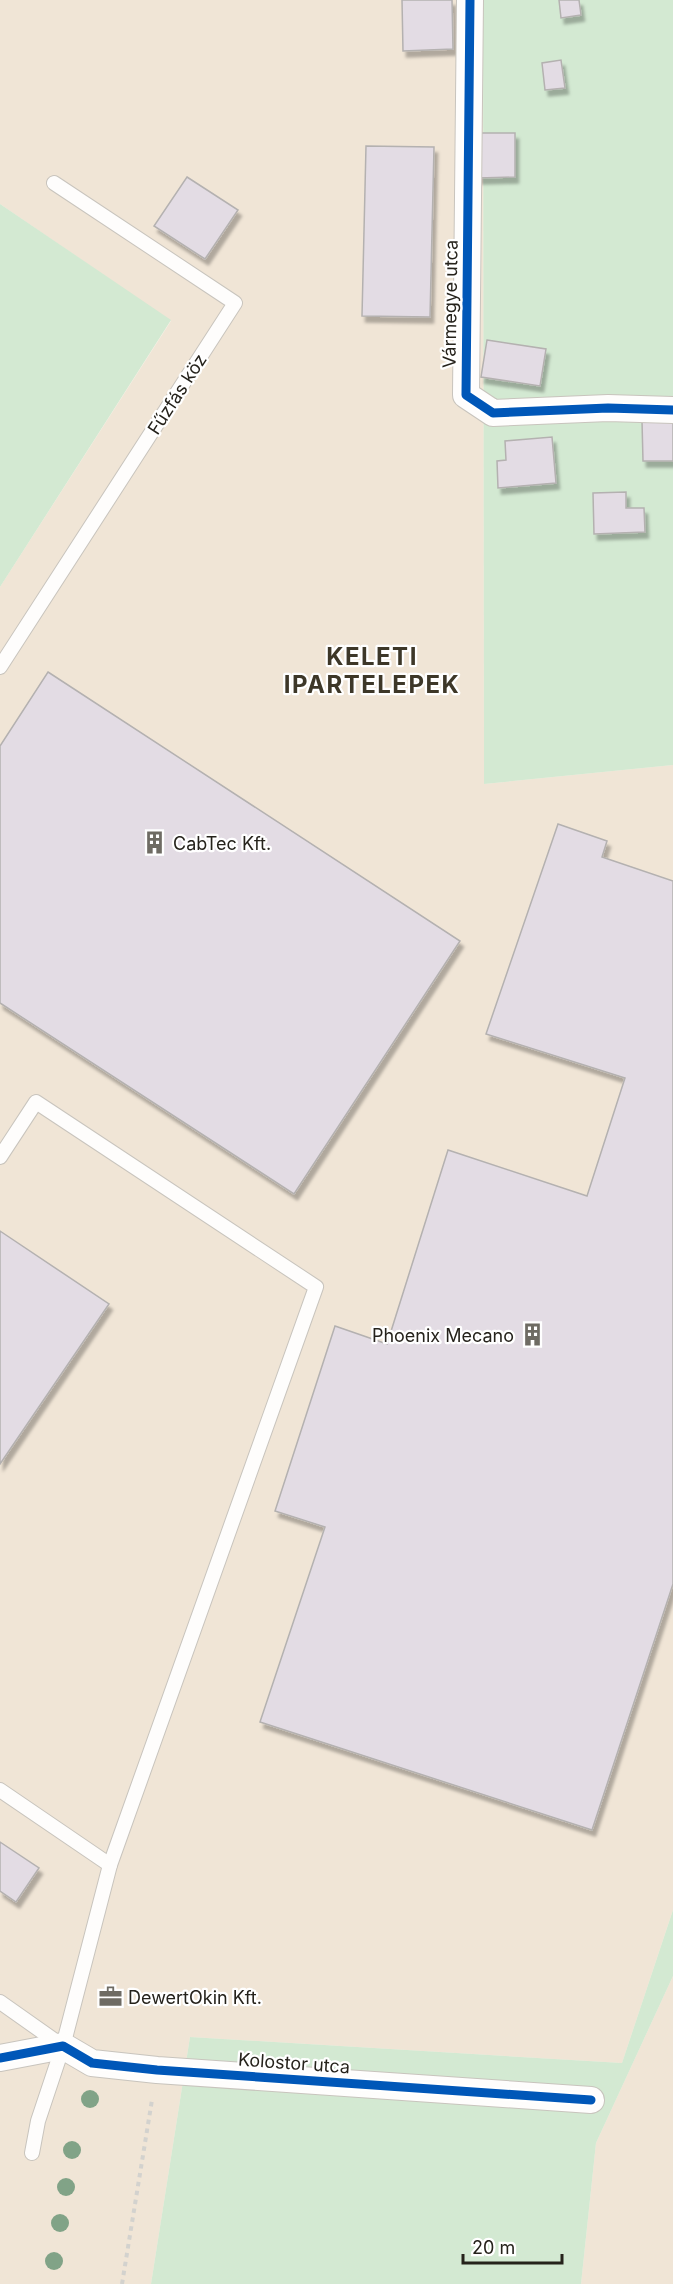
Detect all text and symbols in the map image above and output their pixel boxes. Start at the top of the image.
street label: Vármegye utca [438,240,462,368]
street label: Fűzfás köz [143,350,211,438]
district label: KELETI IPARTELEPEK [284,642,460,699]
building icon: CabTec Kft. [142,830,168,856]
place label: CabTec Kft. [173,833,271,854]
building icon: Phoenix Mecano [519,1322,545,1348]
place label: Phoenix Mecano [372,1325,514,1346]
office icon: DewertOkin Kft. [97,1984,123,2010]
place label: DewertOkin Kft. [128,1987,262,2008]
street label: Kolostor utca [237,2049,351,2077]
scale bar [463,2227,562,2265]
text: 20 m [472,2237,515,2258]

